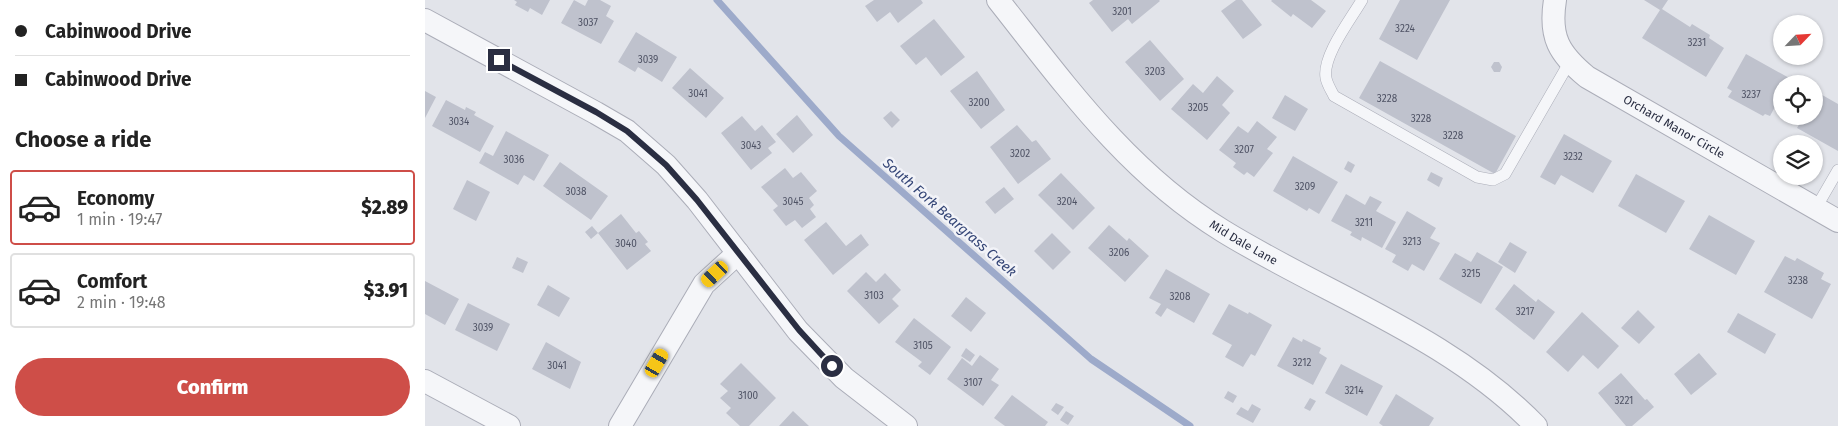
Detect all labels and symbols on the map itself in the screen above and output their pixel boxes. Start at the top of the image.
house number: 3201 [1112,6,1132,18]
north arrow [1773,15,1823,65]
house number: 3037 [578,17,598,29]
house number: 3224 [1395,23,1416,35]
house number: 3231 [1688,37,1706,49]
route end [488,49,510,71]
house number: 3039 [638,54,658,66]
house number: 3203 [1145,66,1165,78]
house number: 3041 [688,88,708,100]
house number: 3237 [1741,89,1761,101]
street label: Orchard Manor Circle [1621,92,1727,161]
house number: 3228 [1377,93,1398,105]
house number: 3200 [969,97,990,109]
house number: 3205 [1188,102,1208,114]
house number: 3228 [1411,113,1432,125]
house number: 3034 [449,116,470,128]
house number: 3228 [1443,130,1464,142]
house number: 3043 [741,140,761,152]
house number: 3207 [1234,144,1254,156]
house number: 3202 [1010,148,1030,160]
house number: 3232 [1563,151,1583,163]
house number: 3036 [504,154,524,166]
water label: South Fork Beargrass Creek [879,154,1020,280]
house number: 3209 [1295,181,1315,193]
house number: 3038 [566,186,587,198]
house number: 3045 [783,196,803,208]
house number: 3204 [1057,196,1078,208]
street label: Mid Dale Lane [1207,217,1280,268]
house number: 3211 [1355,217,1373,229]
house number: 3213 [1403,236,1421,248]
house number: 3040 [615,238,637,250]
house number: 3206 [1109,247,1129,259]
car [698,258,731,290]
house number: 3215 [1462,268,1480,280]
house number: 3238 [1788,275,1809,287]
house number: 3103 [864,290,884,302]
house number: 3208 [1170,291,1191,303]
house number: 3217 [1516,306,1535,318]
house number: 3039 [473,322,493,334]
house number: 3105 [913,340,933,352]
car [643,346,670,380]
route start [821,355,843,377]
house number: 3212 [1293,357,1311,369]
house number: 3041 [547,360,567,372]
house number: 3107 [964,377,983,389]
house number: 3214 [1344,385,1364,397]
house number: 3100 [738,390,759,402]
house number: 3221 [1615,395,1633,407]

